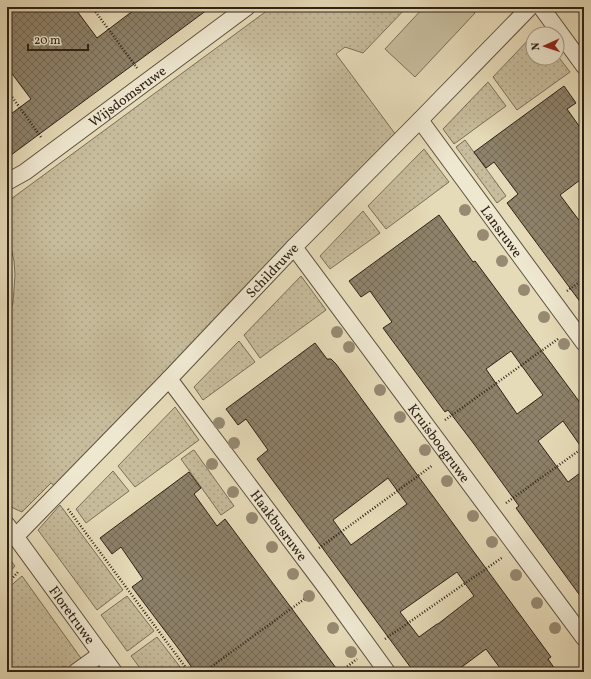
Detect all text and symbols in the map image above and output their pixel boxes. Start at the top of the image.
scale bar [28,26,88,52]
north arrow [525,26,565,66]
text: 20 m [34,33,61,49]
text: N [529,42,544,51]
street label: Wijsdomsruwe [86,62,171,132]
street label: Lansruwe [475,202,526,262]
street label: Schildruwe [242,239,304,303]
street label: Kruisboogruwe [403,400,474,488]
street label: Haakbusruwe [245,487,311,566]
street label: Floretruwe [44,583,99,649]

